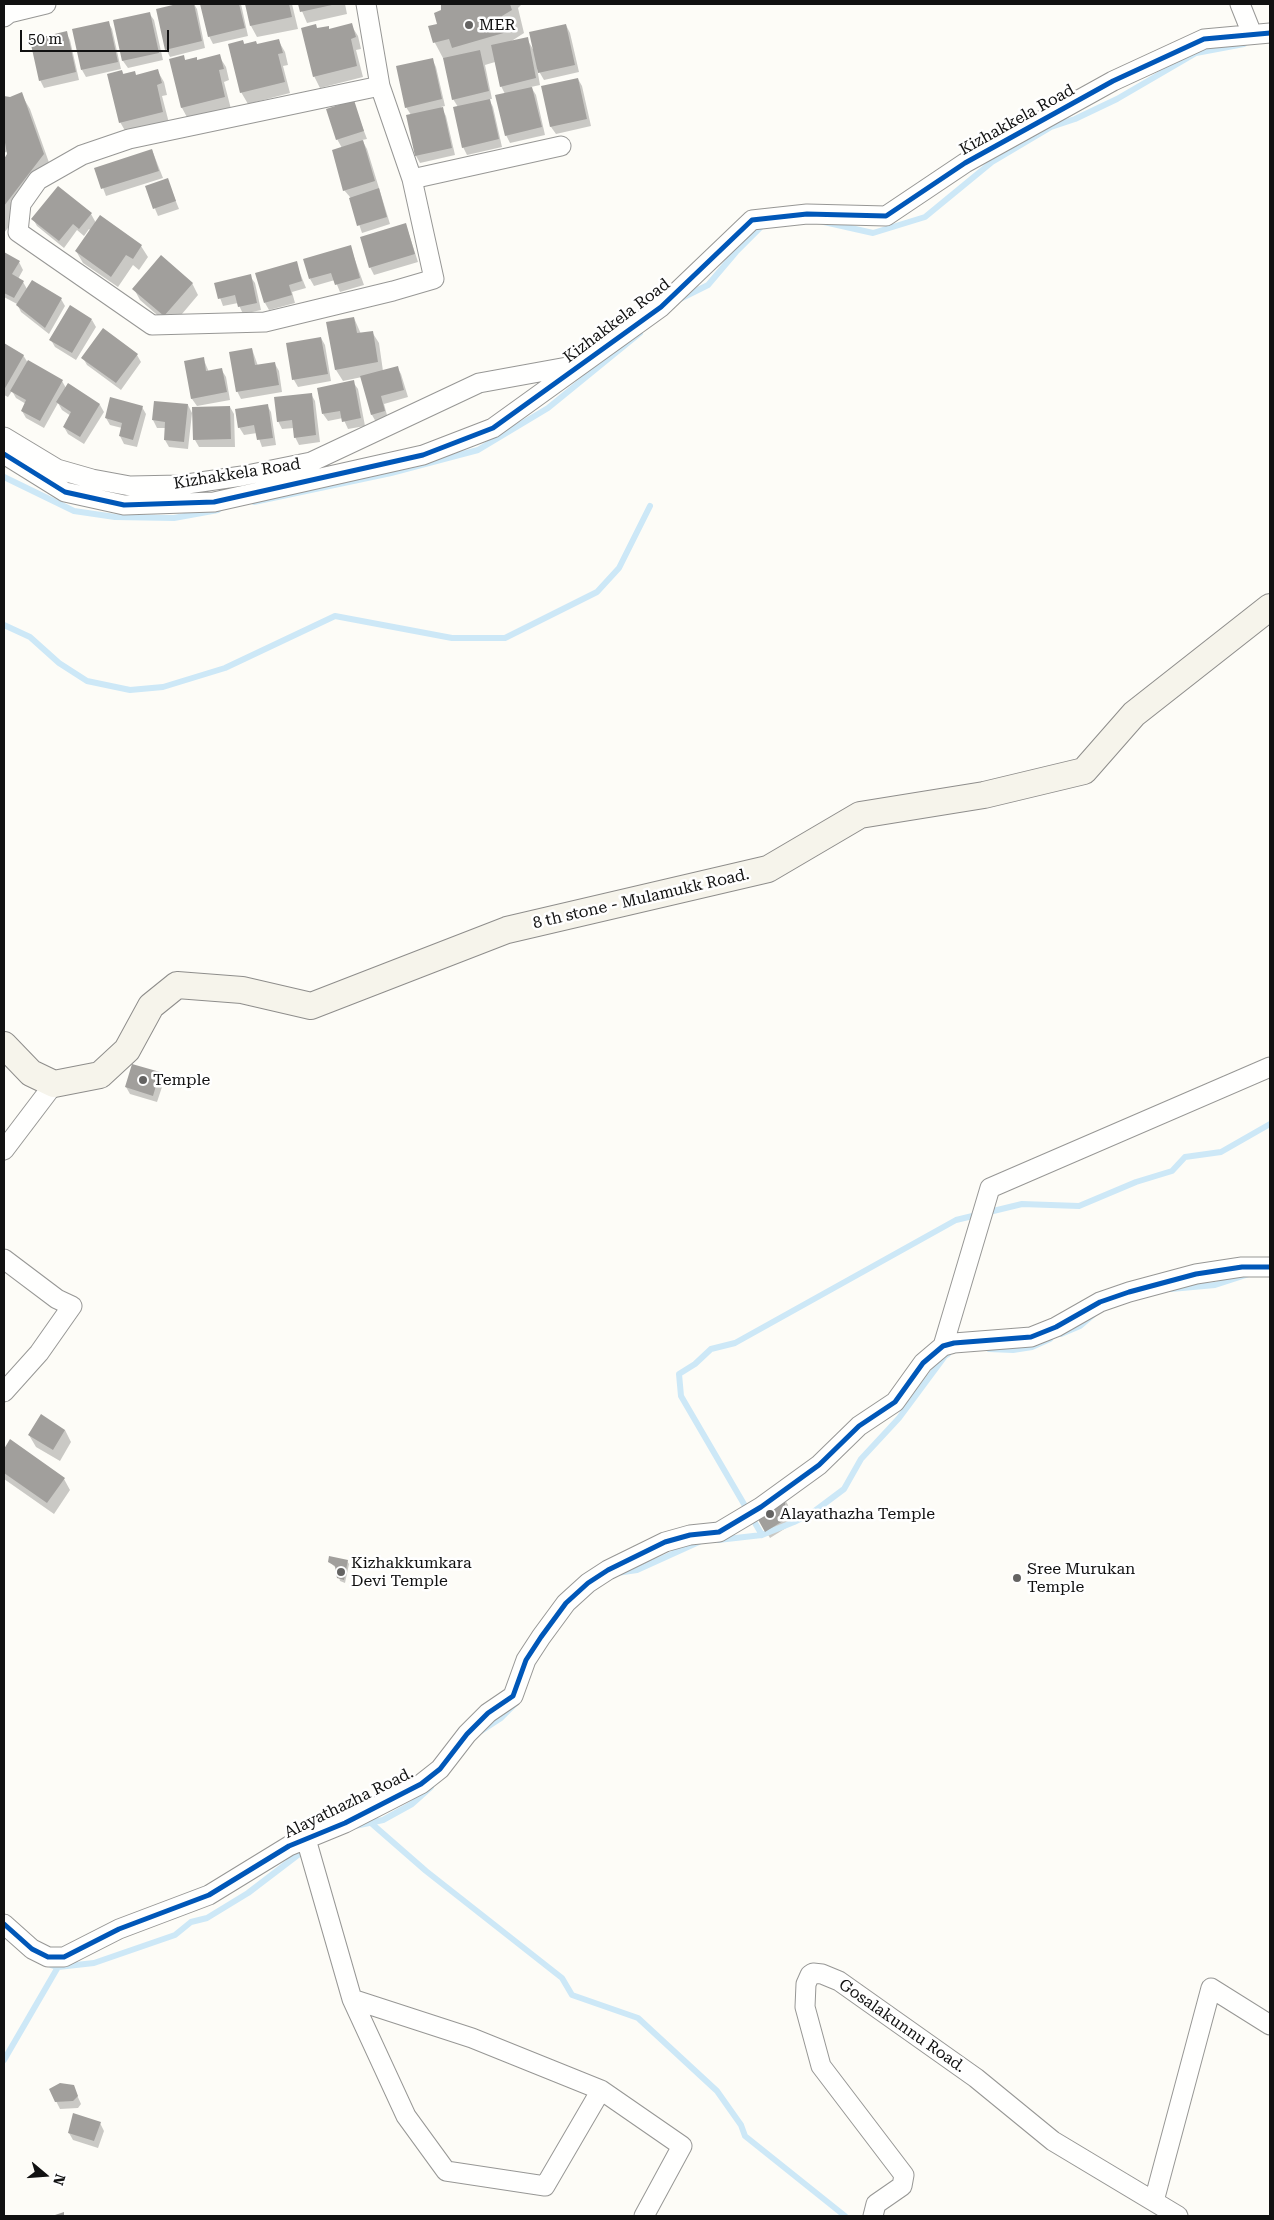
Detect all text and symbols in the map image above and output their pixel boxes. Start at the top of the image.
place label: MER [479,15,516,35]
marker: MER [463,19,475,31]
scale bar [22,20,171,52]
text: 50 m [28,30,62,48]
street label: Kizhakkela Road [956,81,1078,159]
street label: Kizhakkela Road [560,275,674,367]
street label: Kizhakkela Road [172,454,302,494]
street label: 8 th stone - Mulamukk Road. [531,865,751,933]
place label: Temple [153,1070,210,1090]
marker: Temple [137,1074,149,1086]
place label: Alayathazha Temple [780,1504,935,1524]
marker: Alayathazha Temple [764,1508,776,1520]
place label: Kizhakkumkara Devi Temple [351,1553,472,1591]
place label: Sree Murukan Temple [1027,1559,1135,1597]
marker: Kizhakkumkara Devi Temple [335,1566,347,1578]
marker: Sree Murukan Temple [1011,1572,1023,1584]
street label: Alayathazha Road. [281,1763,417,1843]
street label: Gosalakunnu Road. [835,1975,969,2077]
north arrow [20,2150,70,2200]
text: N [50,2172,69,2187]

